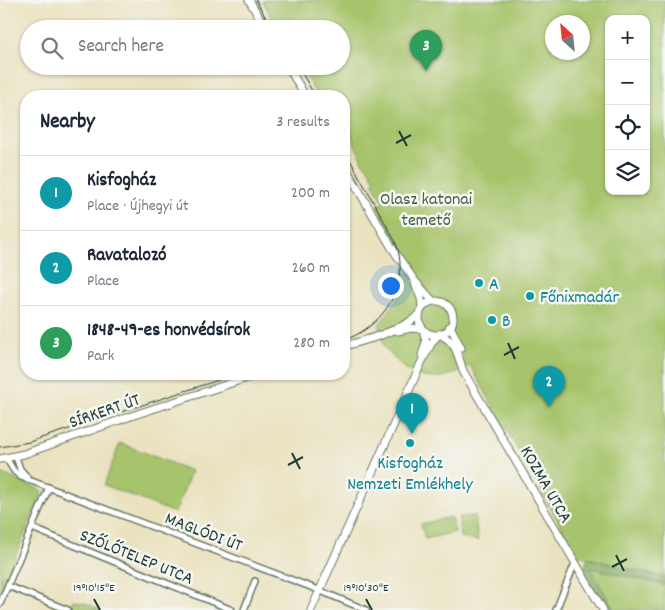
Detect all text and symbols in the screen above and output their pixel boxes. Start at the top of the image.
north arrow [545,15,590,60]
map controls [605,15,650,195]
button: + [605,15,650,60]
search box [20,20,350,75]
pin: 3 [410,30,442,71]
icon: search [38,34,66,62]
text: Search here [78,34,164,61]
button: − [605,60,650,105]
button: locate [605,105,650,150]
text: Nearby [40,108,95,138]
text: 3 results [276,111,330,134]
button: layers [605,150,650,195]
text: Kisfogház [87,168,156,195]
text: 1 [54,182,58,205]
text: 200 m [291,182,330,205]
park label: Olasz katonai temető [380,188,472,234]
text: Place · Újhegyi út [87,195,189,218]
text: Ravatalozó [87,243,167,270]
text: 2 [53,257,60,280]
text: 260 m [292,257,330,280]
text: Place [87,270,119,293]
your location [378,273,404,299]
place label: A [489,273,499,298]
marker: A [473,277,485,289]
place label: Főnixmadár [540,286,620,311]
marker: Főnixmadár [524,290,536,302]
place label: B [502,310,511,335]
marker: B [486,314,498,326]
text: 1848-49-es honvédsírok [87,318,250,345]
text: 3 [52,332,60,355]
text: 280 m [293,332,330,355]
text: Park [87,345,114,368]
pin: 2 [533,366,565,407]
street label: SÍRKERT ÚT [66,389,144,436]
pin: 1 [396,393,428,434]
marker: Kisfogház Nemzeti Emlékhely [404,437,416,449]
street label: KOZMA UTCA [513,442,577,529]
place label: Kisfogház Nemzeti Emlékhely [347,452,474,498]
street label: MAGLÓDI ÚT [161,507,245,560]
street label: SZŐLŐTELEP UTCA [75,524,197,593]
text: 19°10'15"E [73,580,115,597]
text: 19°10'30"E [343,580,389,597]

